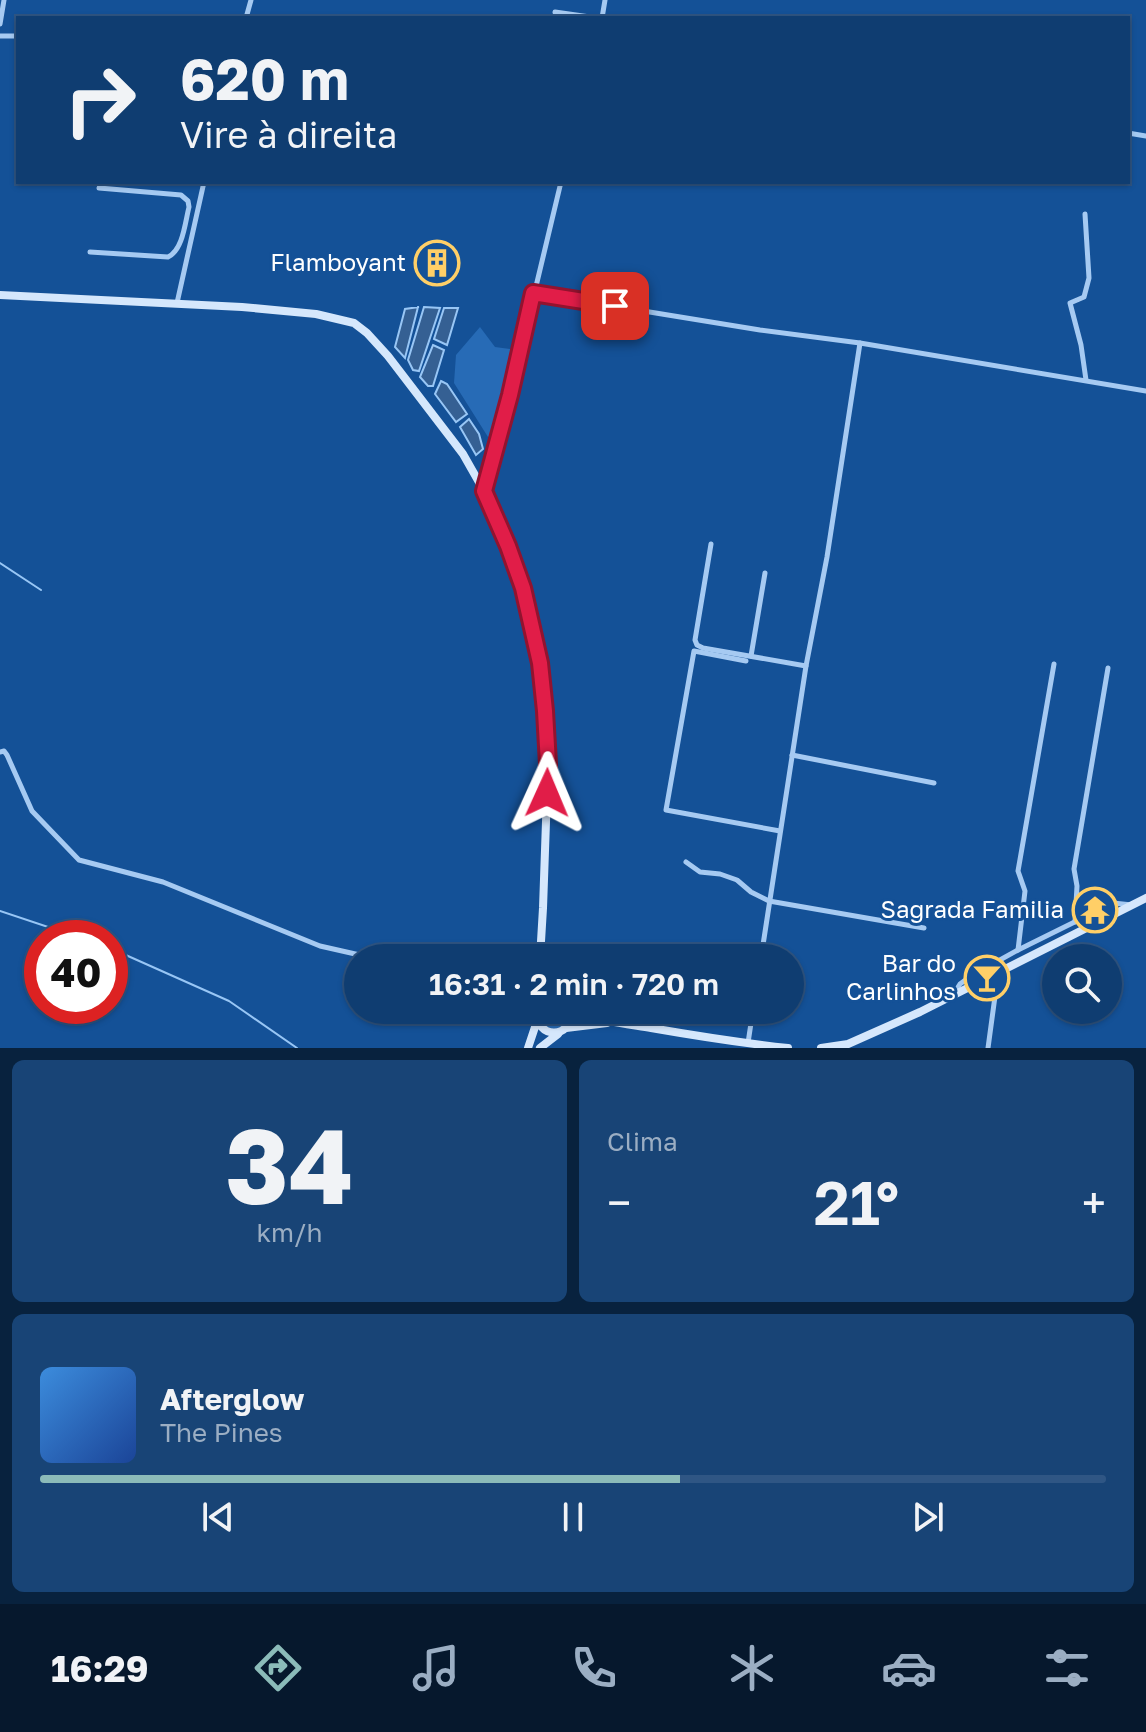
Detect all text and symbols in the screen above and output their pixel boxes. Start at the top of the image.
text: 620 m [180,45,349,112]
icon: right [48,48,152,152]
text: Vire à direita [180,113,397,156]
building icon: Flamboyant [413,239,461,287]
place label: Flamboyant [270,247,406,276]
pin [581,272,649,340]
icon: arrive [593,284,637,328]
position arrow [505,751,589,835]
temple icon: Sagrada Familia [1071,886,1119,934]
place label: Sagrada Familia [881,894,1064,923]
speed limit sign: 40 [24,920,128,1024]
map controls [1042,944,1122,1024]
button: search [1042,944,1122,1024]
place label: Bar do Carlinhos [846,948,956,1005]
bar icon: Bar do Carlinhos [963,954,1011,1002]
text: 16:31 · 2 min · 720 m [429,966,719,1002]
text: 34 [225,1102,354,1227]
text: Clima [607,1126,678,1157]
text: 21° [814,1166,899,1238]
text: − [607,1176,631,1229]
text: + [1082,1176,1106,1229]
text: km/h [256,1217,323,1248]
text: Afterglow [160,1381,304,1417]
text: The Pines [160,1417,283,1448]
icon: previous [196,1495,240,1539]
icon: pause [551,1495,595,1539]
icon: next [906,1495,950,1539]
icon: directions [250,1640,306,1696]
icon: music [408,1640,464,1696]
icon: phone [566,1640,622,1696]
icon: climate [724,1640,780,1696]
icon: car [881,1640,937,1696]
icon: filters [1039,1640,1095,1696]
text: 16:29 [51,1647,149,1690]

